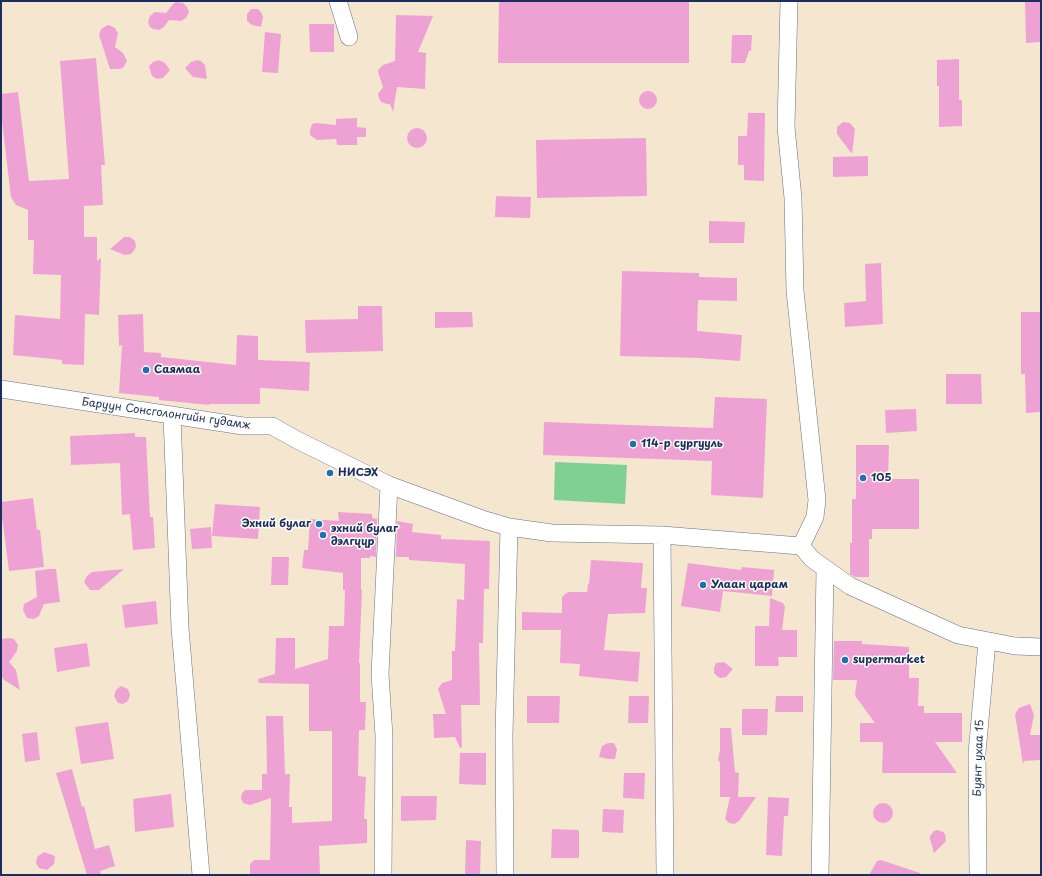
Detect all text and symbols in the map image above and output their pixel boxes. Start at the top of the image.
place label: Саямаа [154,363,200,377]
marker: Саямаа [141,365,151,375]
street label: Баруун Сонсголонгийн гудамж [81,396,251,432]
place label: 114-р сургууль [641,437,723,451]
marker: 114-р сургууль [628,439,638,449]
place label: НИСЭХ [338,466,378,480]
marker: НИСЭХ [325,468,335,478]
place label: 105 [871,471,891,485]
marker: 105 [858,473,868,483]
place label: Эхний булаг [242,517,311,531]
marker: Эхний булаг [314,519,324,529]
place label: эхний булаг дэлгүүр [331,522,398,548]
marker: эхний булаг дэлгүүр [318,530,328,540]
place label: Улаан царам [711,578,788,592]
marker: Улаан царам [698,580,708,590]
place label: supermarket [853,653,925,667]
marker: supermarket [840,655,850,665]
street label: Буянт ухаа 15 [971,719,987,797]

